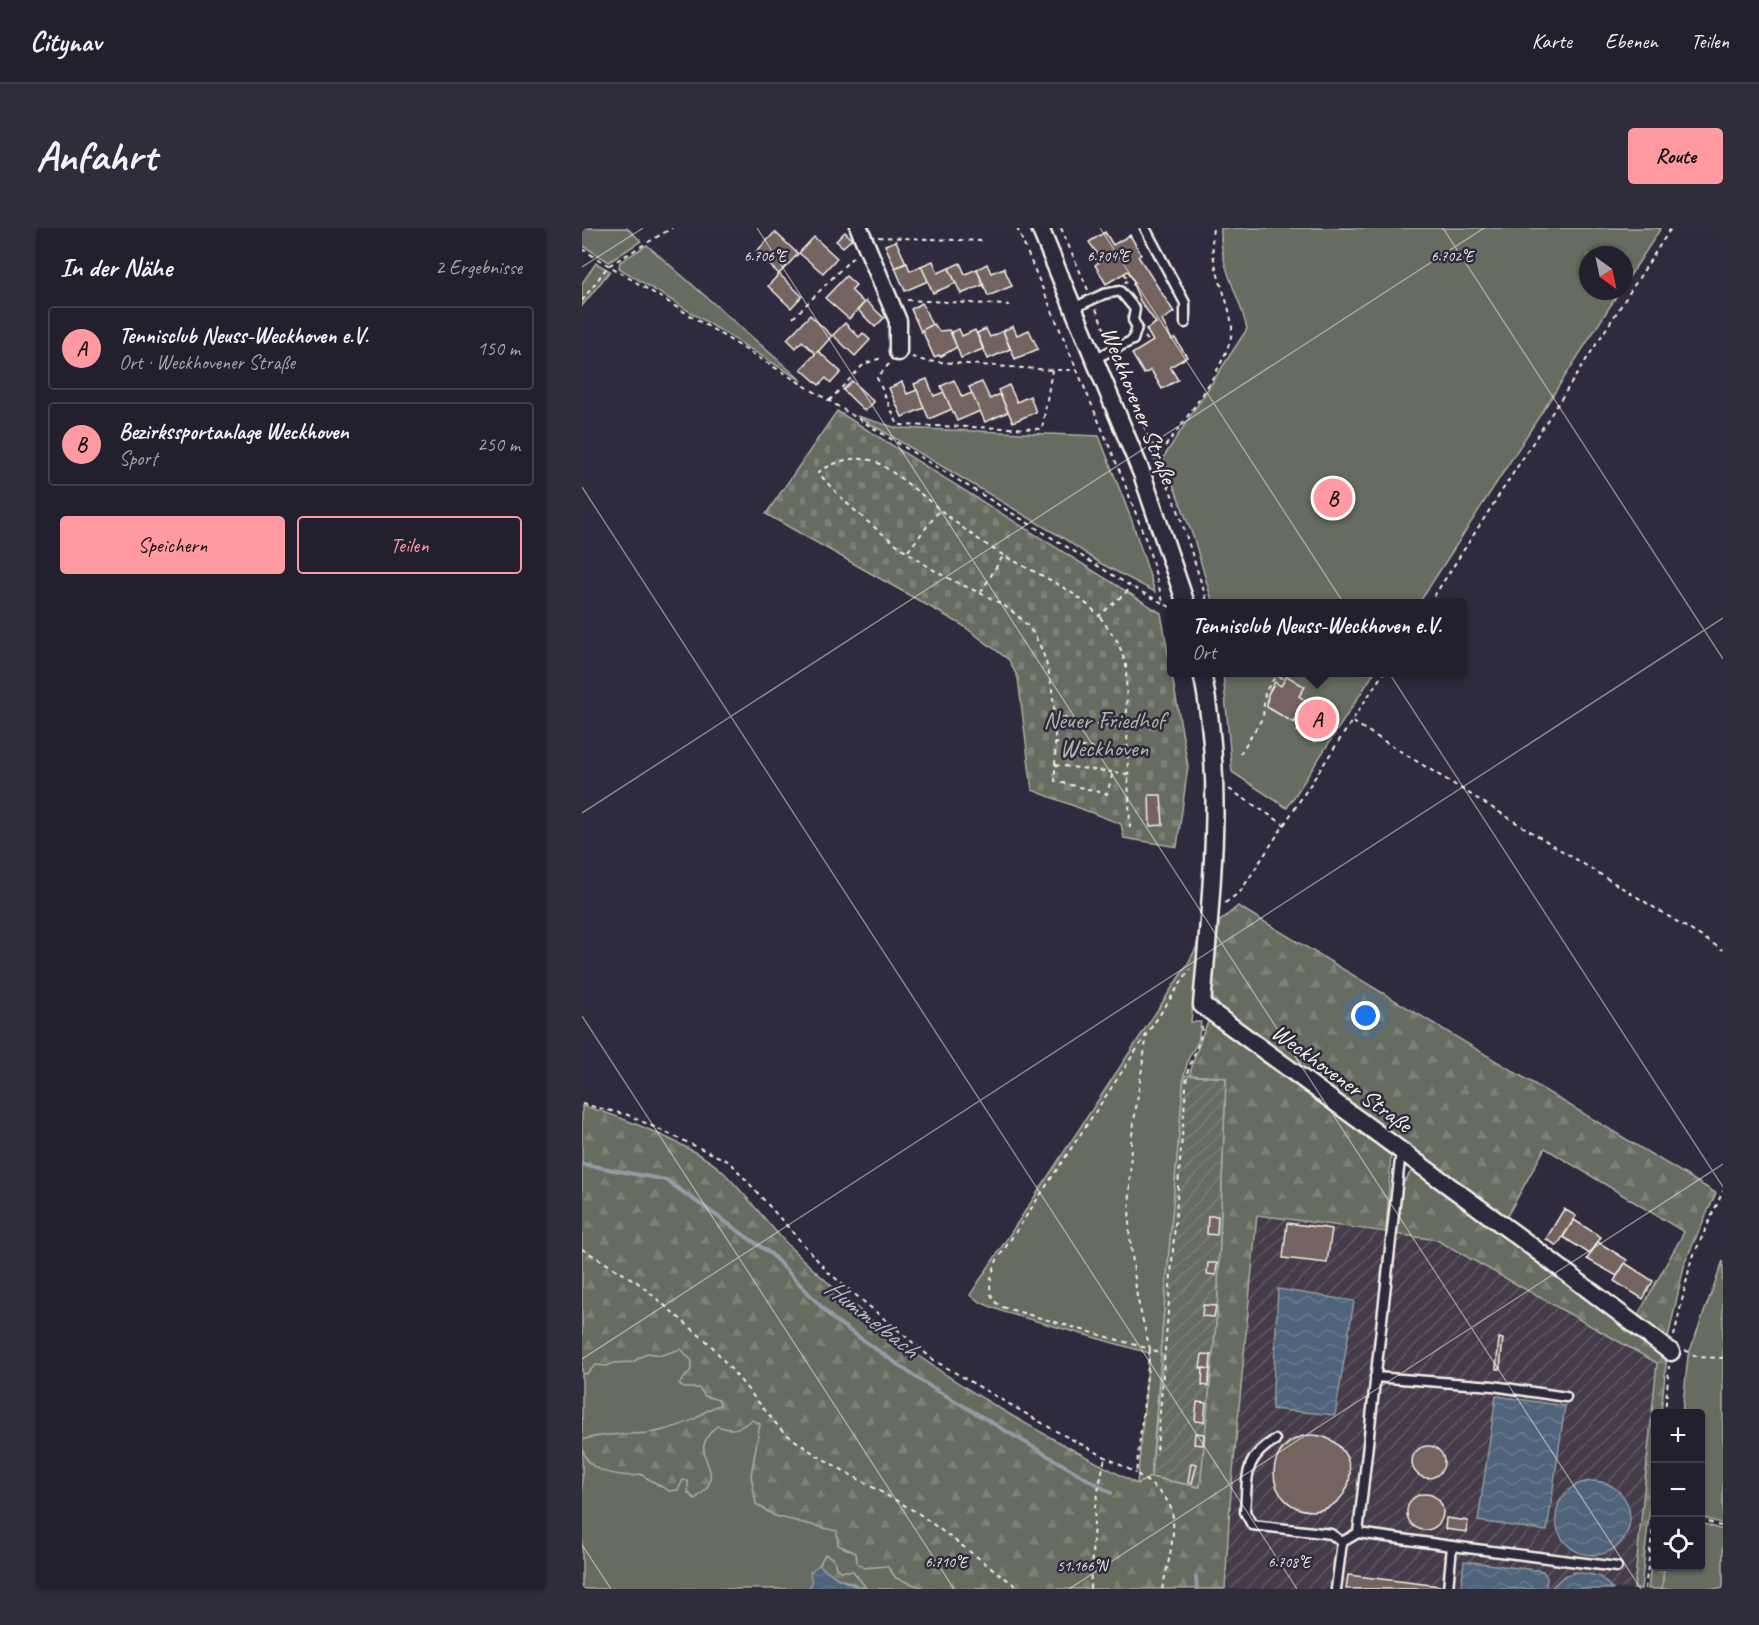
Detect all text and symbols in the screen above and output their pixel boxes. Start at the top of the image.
text: Citynav [30,24,101,59]
text: Karte [1532,28,1572,54]
text: Ebenen [1605,28,1658,54]
text: Teilen [1691,28,1729,54]
button: Route [1628,128,1723,184]
text: Anfahrt [36,130,156,183]
north arrow [1579,246,1633,300]
text: 6.706°E [744,247,788,266]
text: 6.704°E [1087,247,1131,266]
text: 6.702°E [1431,247,1475,266]
text: In der Nähe [60,251,172,284]
text: 2 Ergebnisse [435,255,522,280]
text: Tennisclub Neuss-Weckhoven e.V. [119,322,368,350]
street label: Weckhovener Straße [1094,322,1185,490]
text: A [76,336,87,361]
text: 150 m [477,336,520,361]
text: Ort · Weckhovener Straße [119,350,295,375]
text: Bezirkssportanlage Weckhoven [119,418,349,446]
text: B [76,432,87,457]
text: 250 m [477,432,520,457]
text: Sport [119,446,157,471]
pin: B [1314,476,1353,520]
button: Speichern [60,516,285,574]
button: Teilen [297,516,522,574]
popup [1167,599,1467,677]
text: Tennisclub Neuss-Weckhoven e.V. [1192,612,1442,640]
text: Ort [1192,640,1216,665]
pin: A [1298,696,1336,742]
park label: Neuer Friedhof Weckhoven [1043,705,1170,763]
your location [1351,1001,1380,1030]
street label: Weckhovener Straße [1266,1017,1420,1140]
water label: Hummelbach [818,1271,927,1366]
map controls [1651,1409,1705,1571]
button: + [1651,1409,1705,1463]
button: − [1651,1463,1705,1517]
button: locate [1651,1517,1705,1571]
text: 6.710°E [925,1553,969,1572]
text: 6.708°E [1268,1553,1312,1572]
text: 51.166°N [1057,1557,1110,1576]

